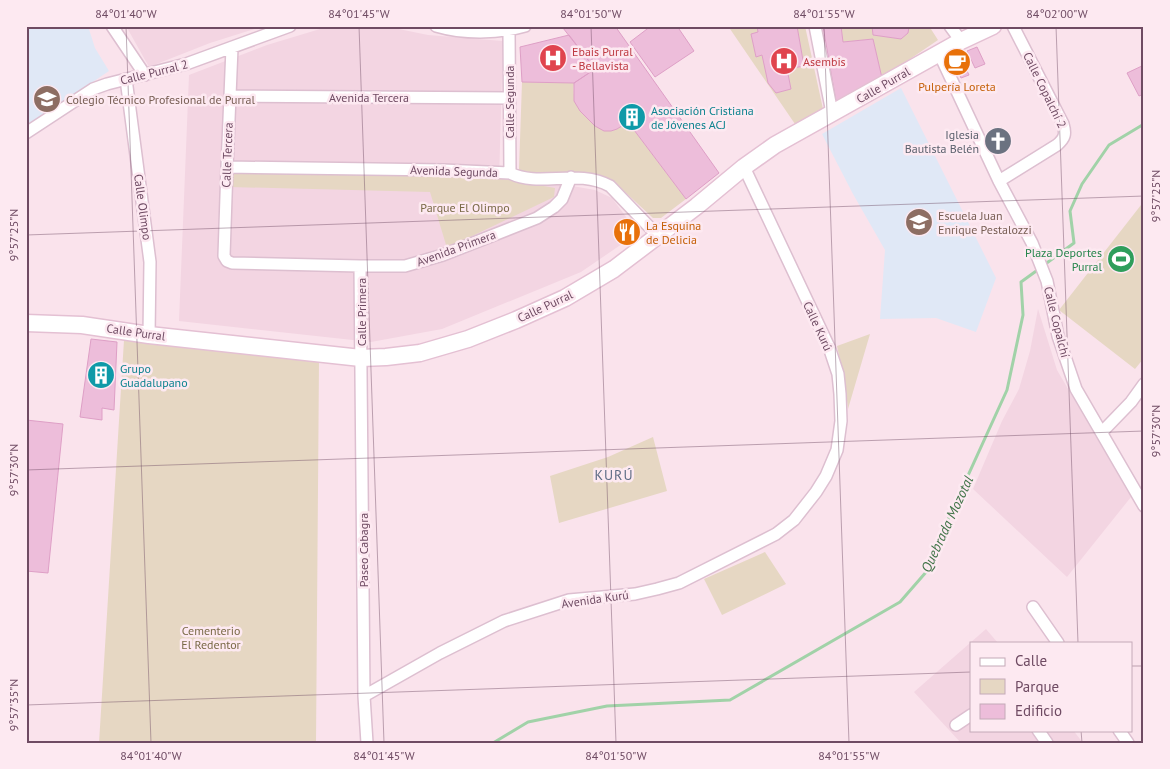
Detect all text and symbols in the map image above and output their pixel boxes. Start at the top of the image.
text: 84°01'40"W [95,6,157,21]
text: 84°01'45"W [328,6,390,21]
text: 84°01'50"W [560,6,622,21]
text: 84°01'55"W [793,6,855,21]
text: 84°02'00"W [1026,6,1088,21]
hospital icon: Ebais Purral - Bellavista [538,43,568,73]
place label: Ebais Purral - Bellavista [572,44,633,73]
hospital icon: Asembis [769,46,799,76]
cafe icon: Pulpería Loreta [942,47,972,77]
street label: Calle Copalchí 2 [1020,50,1070,130]
place label: Asembis [803,54,846,69]
street label: Calle Purral 2 [119,56,189,88]
street label: Calle Purral [854,63,913,106]
street label: Calle Segunda [502,65,517,139]
place label: Pulpería Loreta [918,79,996,94]
school or university icon: Colegio Técnico Profesional de Purral [32,84,62,114]
street label: Avenida Tercera [329,90,409,105]
place label: Colegio Técnico Profesional de Purral [66,92,256,107]
building icon: Asociación Cristiana de Jóvenes ACJ [617,102,647,132]
place label: Asociación Cristiana de Jóvenes ACJ [651,103,754,132]
street label: Calle Tercera [218,122,236,188]
church icon: Iglesia Bautista Belén [983,126,1013,156]
place label: Iglesia Bautista Belén [905,127,979,156]
street label: Avenida Segunda [410,162,498,180]
text: 9°57'25"N [1148,170,1163,222]
street label: Calle Olimpo [131,173,155,241]
park label: Parque El Olimpo [420,200,510,215]
school or university icon: Escuela Juan Enrique Pestalozzi [904,207,934,237]
place label: Escuela Juan Enrique Pestalozzi [938,208,1032,237]
text: 9°57'25"N [6,209,21,261]
restaurant icon: La Esquina de Delicia [612,217,642,247]
place label: La Esquina de Delicia [646,218,701,247]
street label: Avenida Primera [414,227,498,269]
sports icon: Plaza Deportes Purral [1106,244,1136,274]
place label: Plaza Deportes Purral [1025,245,1102,274]
street label: Calle Primera [354,278,369,346]
street label: Calle Copalchí [1041,285,1073,359]
street label: Calle Purral [515,286,575,325]
street label: Calle Kurú [800,299,836,353]
street label: Calle Purral [106,320,167,344]
building icon: Grupo Guadalupano [86,360,116,390]
place label: Grupo Guadalupano [120,361,188,390]
text: 9°57'30"N [1148,405,1163,457]
text: 9°57'30"N [6,444,21,496]
district label: KURÚ [594,466,634,484]
water label: Quebrada Mozotal [917,473,977,575]
street label: Paseo Cabagra [356,513,371,587]
street label: Avenida Kurú [560,587,630,611]
park label: Cementerio El Redentor [181,623,241,652]
legend [970,642,1132,732]
text: Calle [1015,651,1047,670]
text: Parque [1015,677,1059,696]
text: 9°57'35"N [6,679,21,731]
text: Edificio [1015,701,1062,720]
text: 84°01'40"W [120,748,182,763]
text: 84°01'45"W [353,748,415,763]
text: 84°01'50"W [585,748,647,763]
text: 84°01'55"W [818,748,880,763]

